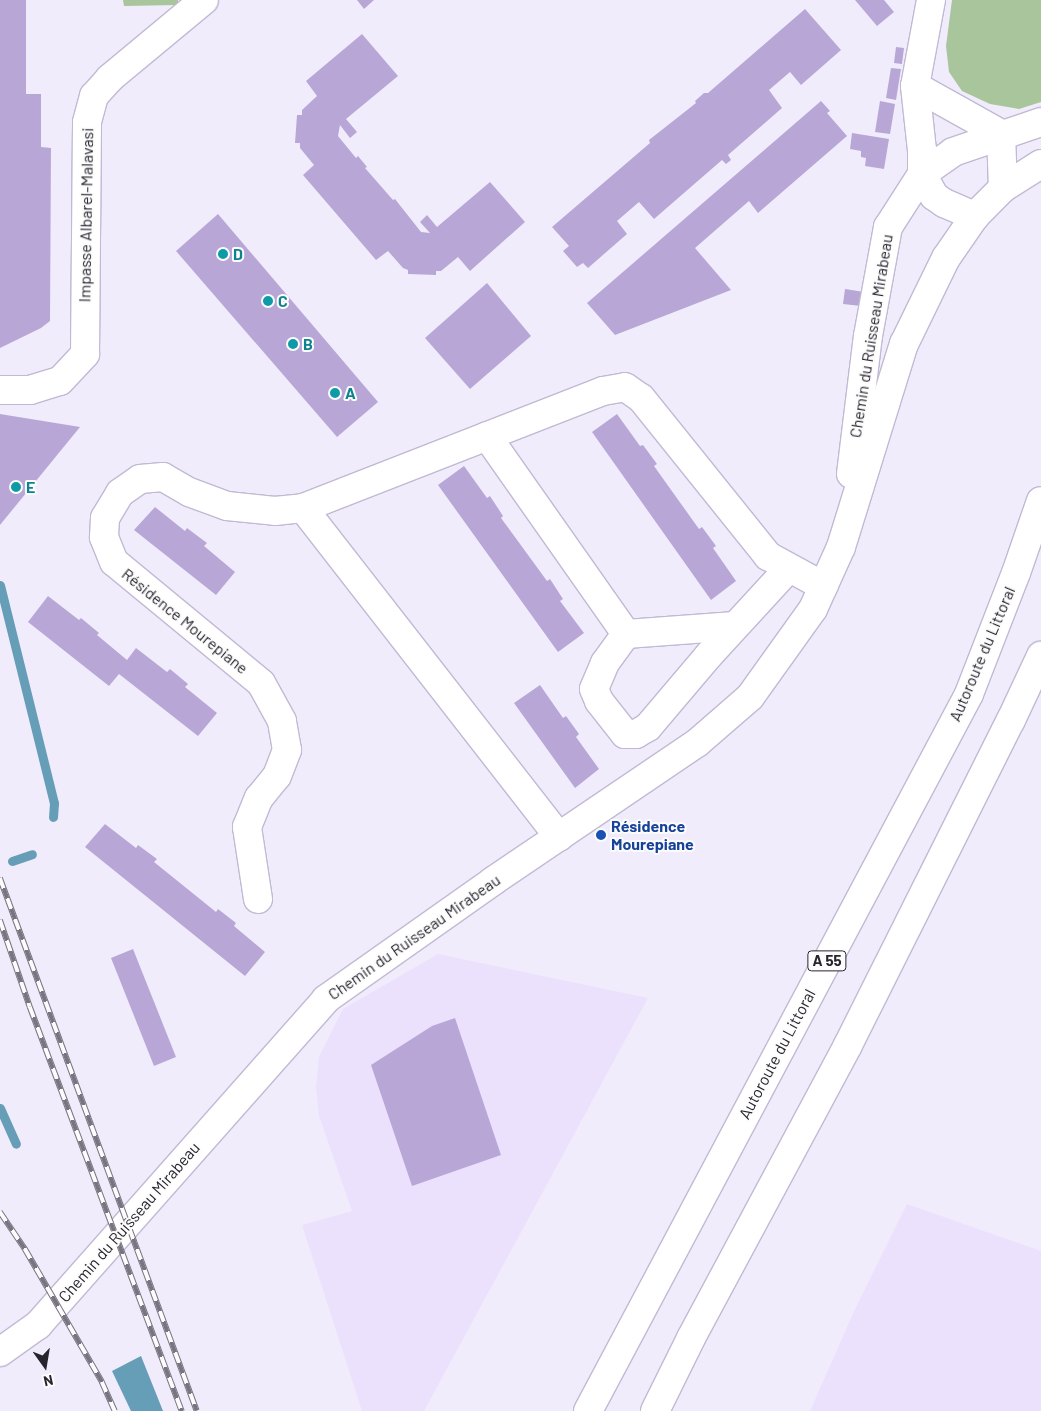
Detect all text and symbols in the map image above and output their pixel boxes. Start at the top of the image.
street label: Impasse Albarel-Malavasi [75,128,97,302]
street label: Chemin du Ruisseau Mirabeau [845,233,897,439]
place label: D [233,244,243,264]
marker: D [217,248,229,260]
place label: C [278,291,288,311]
marker: C [262,295,274,307]
place label: B [303,334,313,354]
marker: B [287,338,299,350]
place label: A [345,383,356,403]
marker: A [329,387,341,399]
place label: E [26,477,35,497]
marker: E [10,481,22,493]
street label: Résidence Mourepiane [118,564,252,678]
street label: Autoroute du Littoral [945,584,1019,724]
place label: Résidence Mourepiane [611,816,694,854]
marker: Résidence Mourepiane [595,829,607,841]
street label: Chemin du Ruisseau Mirabeau [324,870,504,1004]
road number: A 55 [807,948,847,974]
street label: Autoroute du Littoral [735,986,819,1122]
street label: Chemin du Ruisseau Mirabeau [54,1138,204,1306]
north arrow [20,1341,70,1391]
text: N [42,1372,55,1390]

